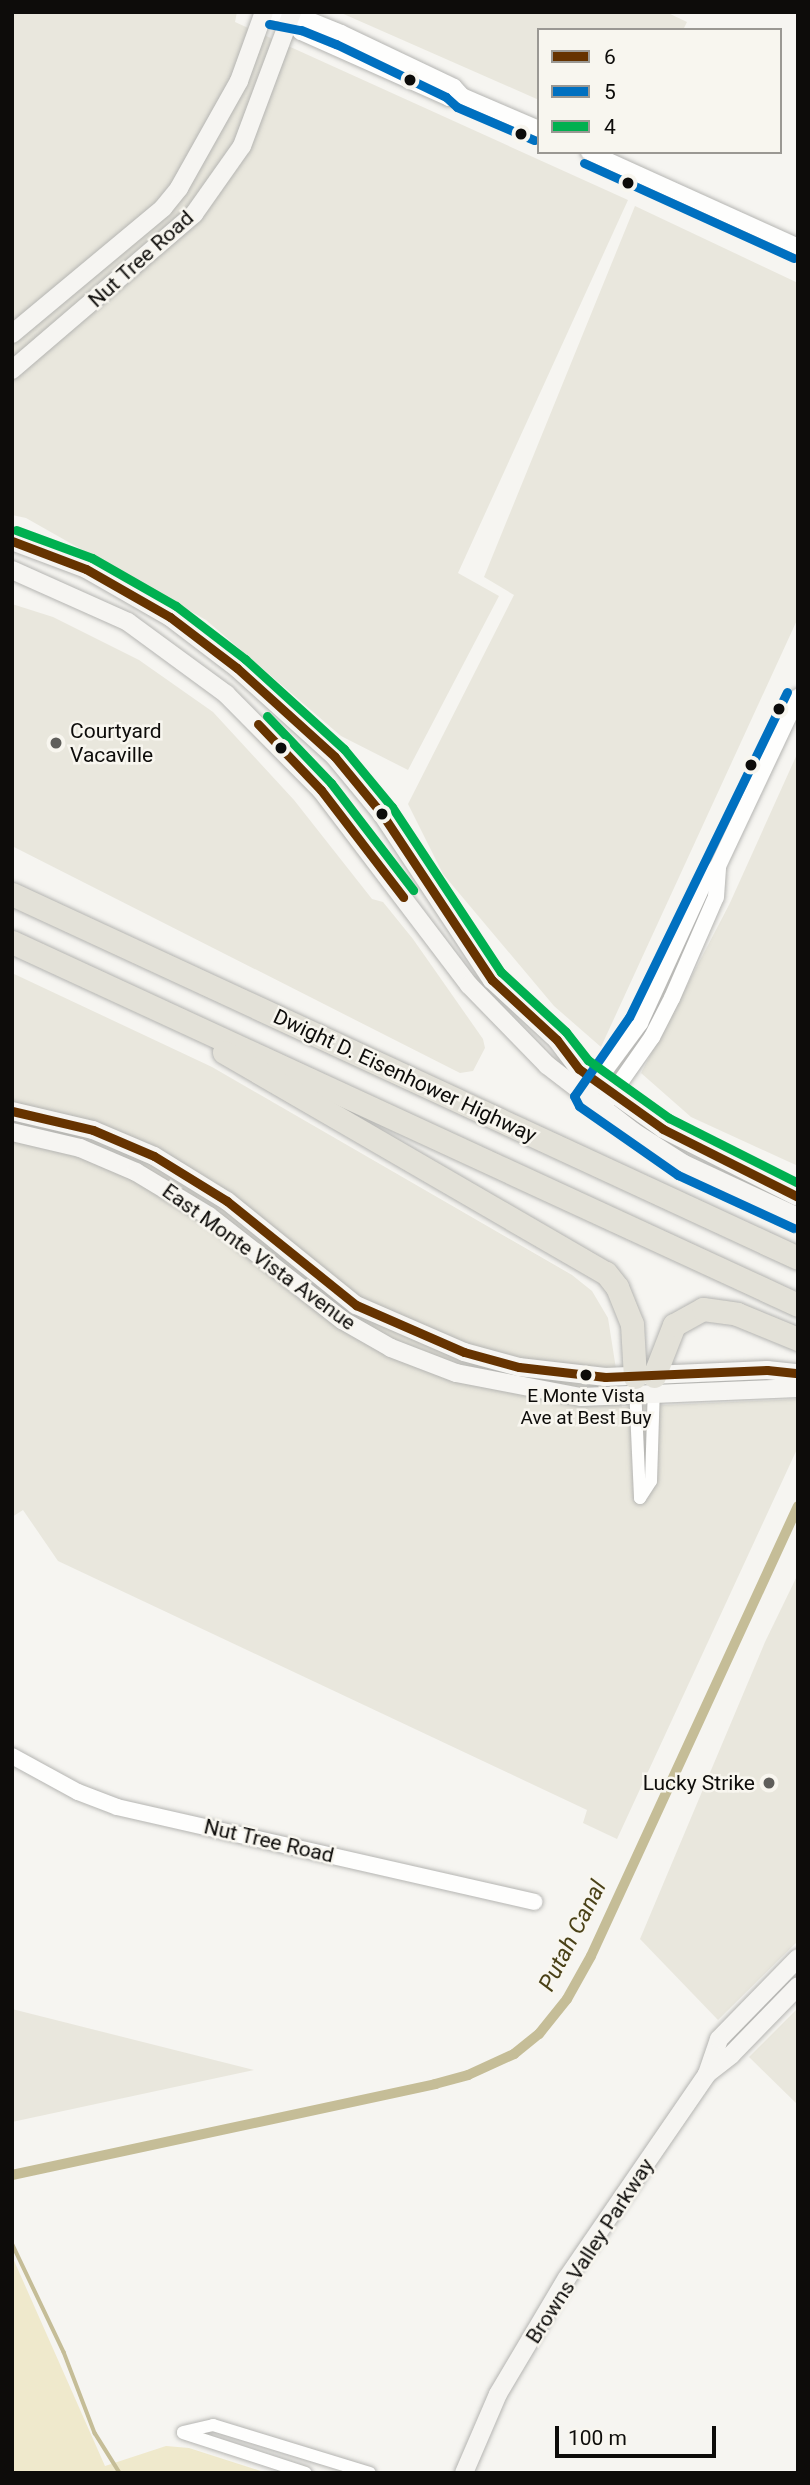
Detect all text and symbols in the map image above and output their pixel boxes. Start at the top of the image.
legend [537,28,782,154]
text: 6 [604,45,616,69]
unlabelled marker [403,73,417,87]
text: 5 [604,80,616,104]
text: 4 [604,115,616,139]
unlabelled marker [514,127,528,141]
unlabelled marker [621,176,635,190]
street label: Nut Tree Road [83,205,199,313]
unlabelled marker [772,702,786,716]
place label: Courtyard Vacaville [70,718,162,768]
marker: Courtyard Vacaville [48,735,64,751]
unlabelled marker [274,741,288,755]
unlabelled marker [744,758,758,772]
unlabelled marker [375,807,389,821]
street label: Dwight D. Eisenhower Highway [269,1004,541,1148]
street label: East Monte Vista Avenue [157,1178,361,1336]
marker: E Monte Vista Ave at Best Buy [579,1368,593,1382]
place label: E Monte Vista Ave at Best Buy [520,1385,652,1429]
place label: Lucky Strike [643,1770,755,1796]
marker: Lucky Strike [761,1775,777,1791]
street label: Nut Tree Road [201,1814,337,1868]
water label: Putah Canal [533,1876,613,1996]
street label: Browns Valley Parkway [521,2154,659,2348]
scale bar [558,2412,719,2456]
text: 100 m [568,2426,627,2450]

